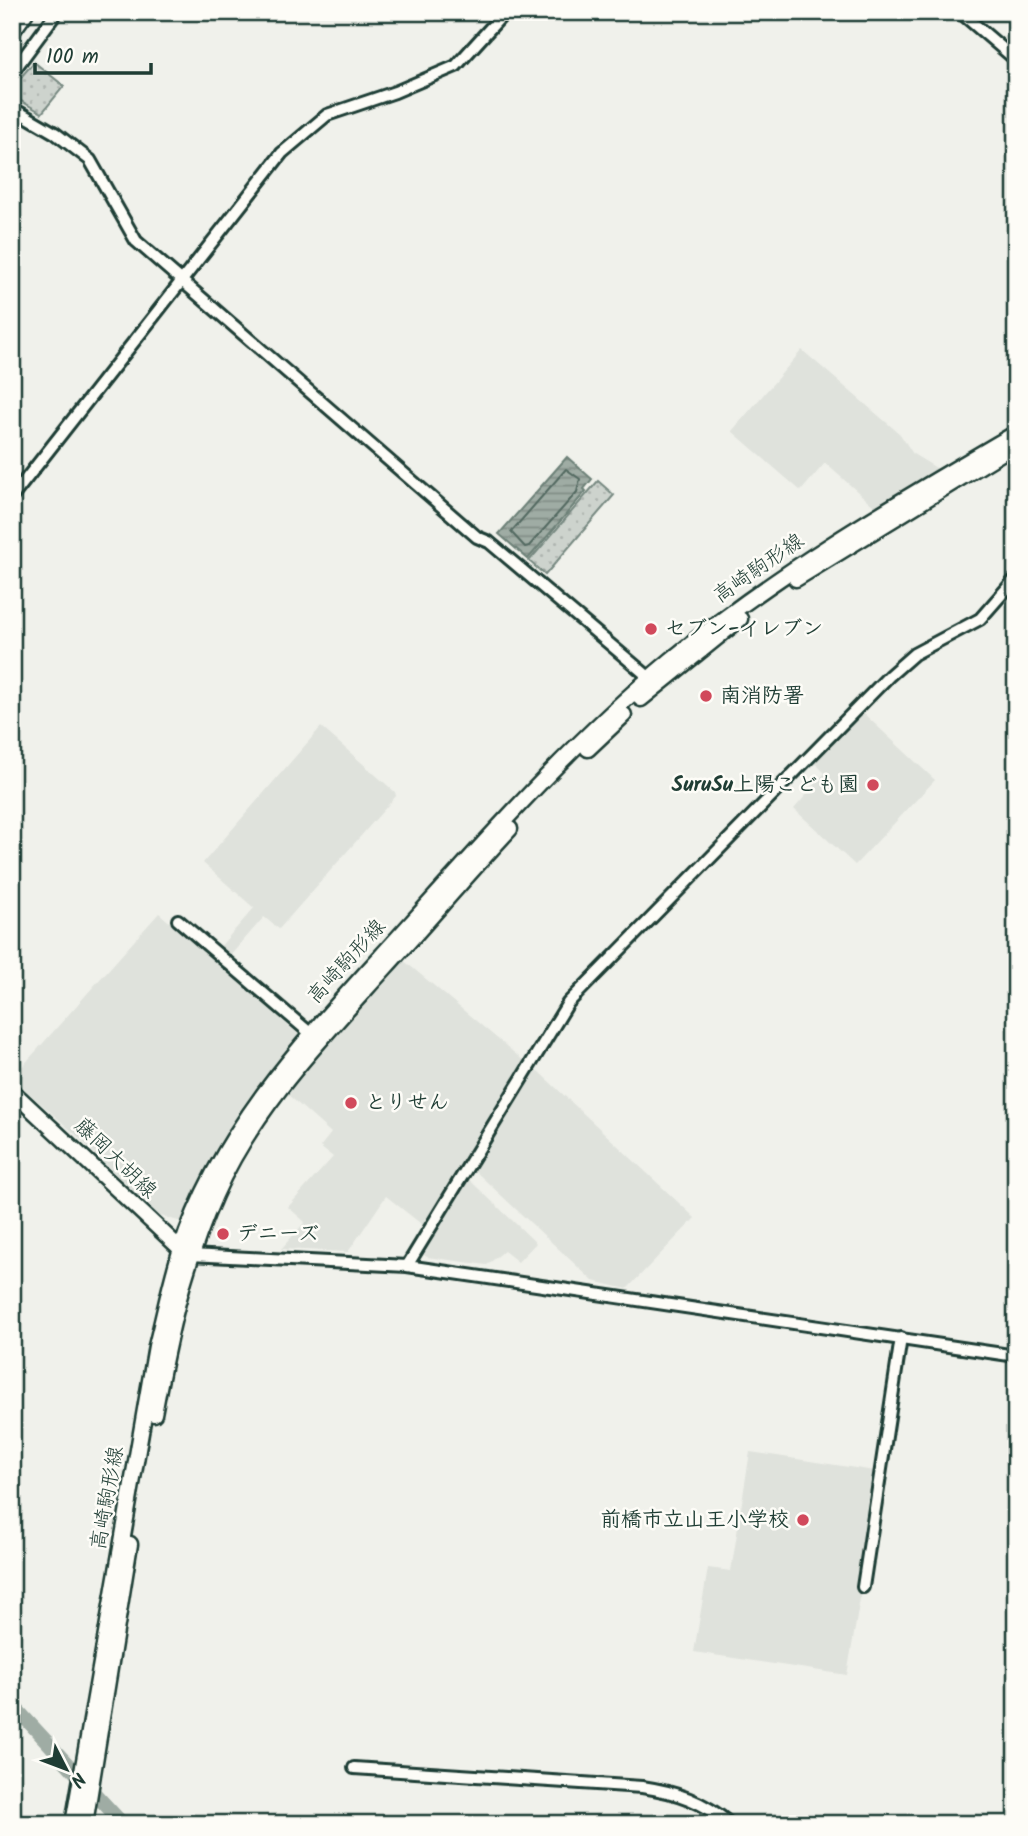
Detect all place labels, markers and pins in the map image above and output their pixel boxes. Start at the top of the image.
place label: セブン-イレブン [665,613,823,646]
marker: セブン-イレブン [643,621,659,637]
place label: 南消防署 [720,680,804,713]
marker: 南消防署 [698,688,714,704]
place label: SuruSu上陽こども園 [672,769,859,802]
marker: SuruSu上陽こども園 [865,777,881,793]
place label: とりせん [365,1087,449,1120]
marker: とりせん [343,1095,359,1111]
place label: デニーズ [237,1218,319,1251]
marker: デニーズ [215,1226,231,1242]
place label: 前橋市立山王小学校 [600,1504,789,1537]
marker: 前橋市立山王小学校 [795,1512,811,1528]

